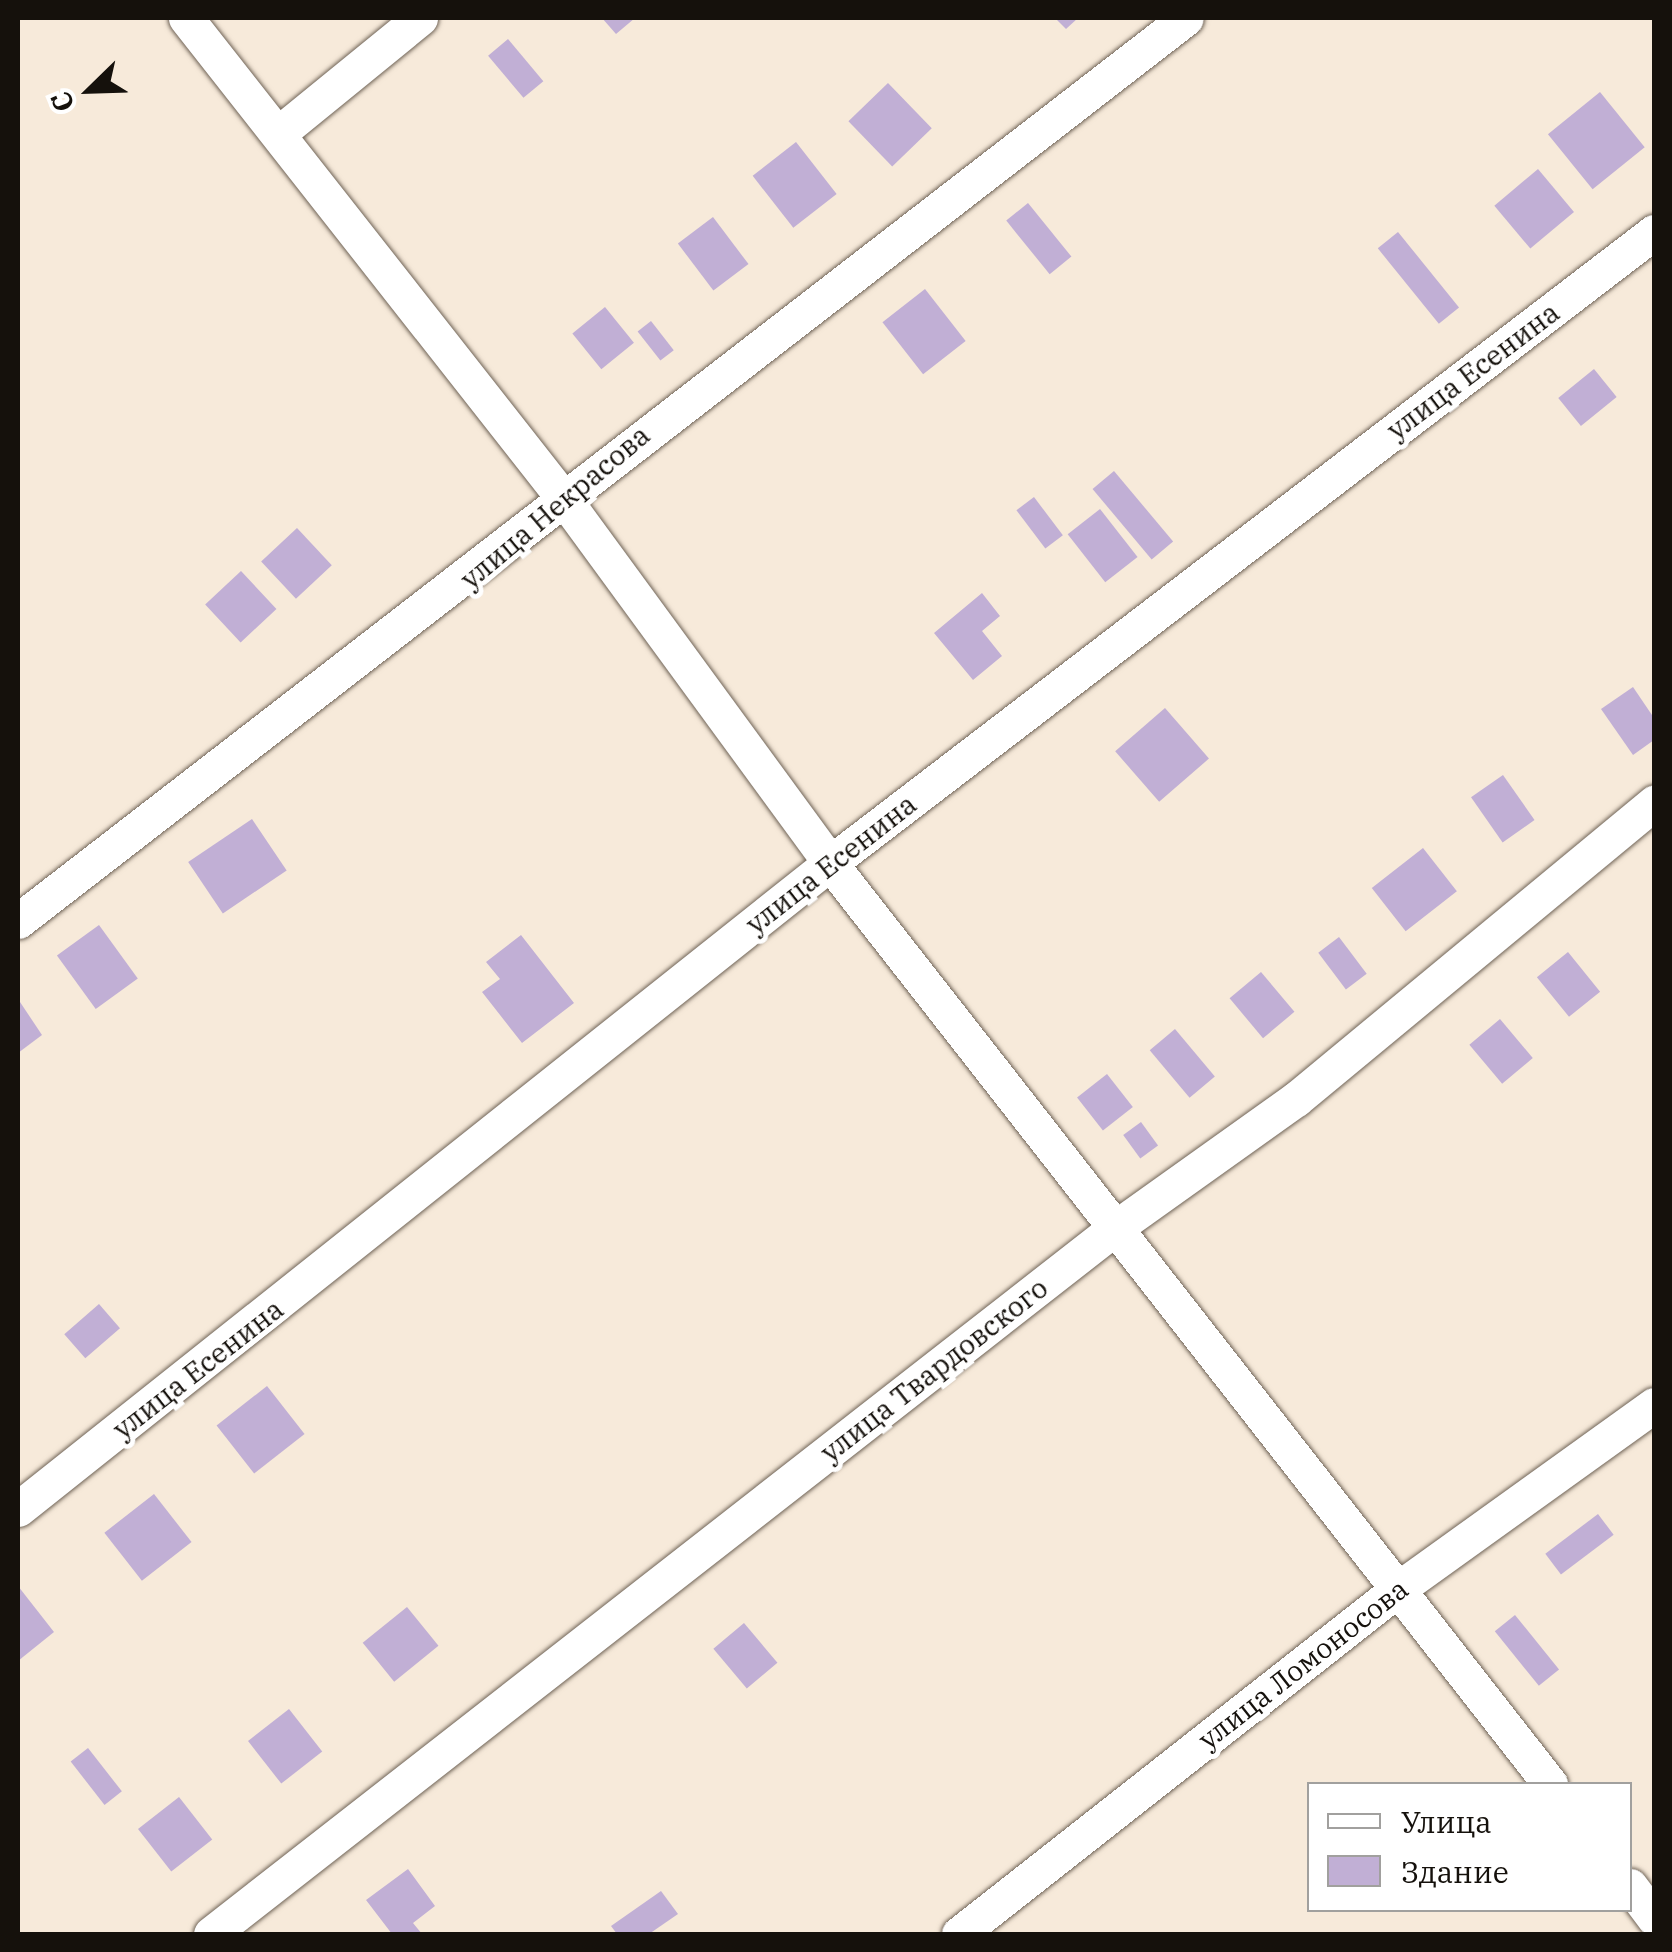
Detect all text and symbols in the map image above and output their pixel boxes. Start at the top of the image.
north arrow [40,40,140,140]
text: С [41,86,83,118]
street label: улица Есенина [1380,295,1566,447]
street label: улица Некрасова [454,418,656,596]
street label: улица Есенина [739,787,923,941]
street label: улица Твардовского [814,1271,1054,1469]
street label: улица Есенина [106,1292,290,1446]
street label: улица Ломоносова [1192,1572,1414,1756]
legend [1307,1782,1632,1912]
text: Улица [1401,1802,1492,1841]
text: Здание [1401,1852,1509,1891]

